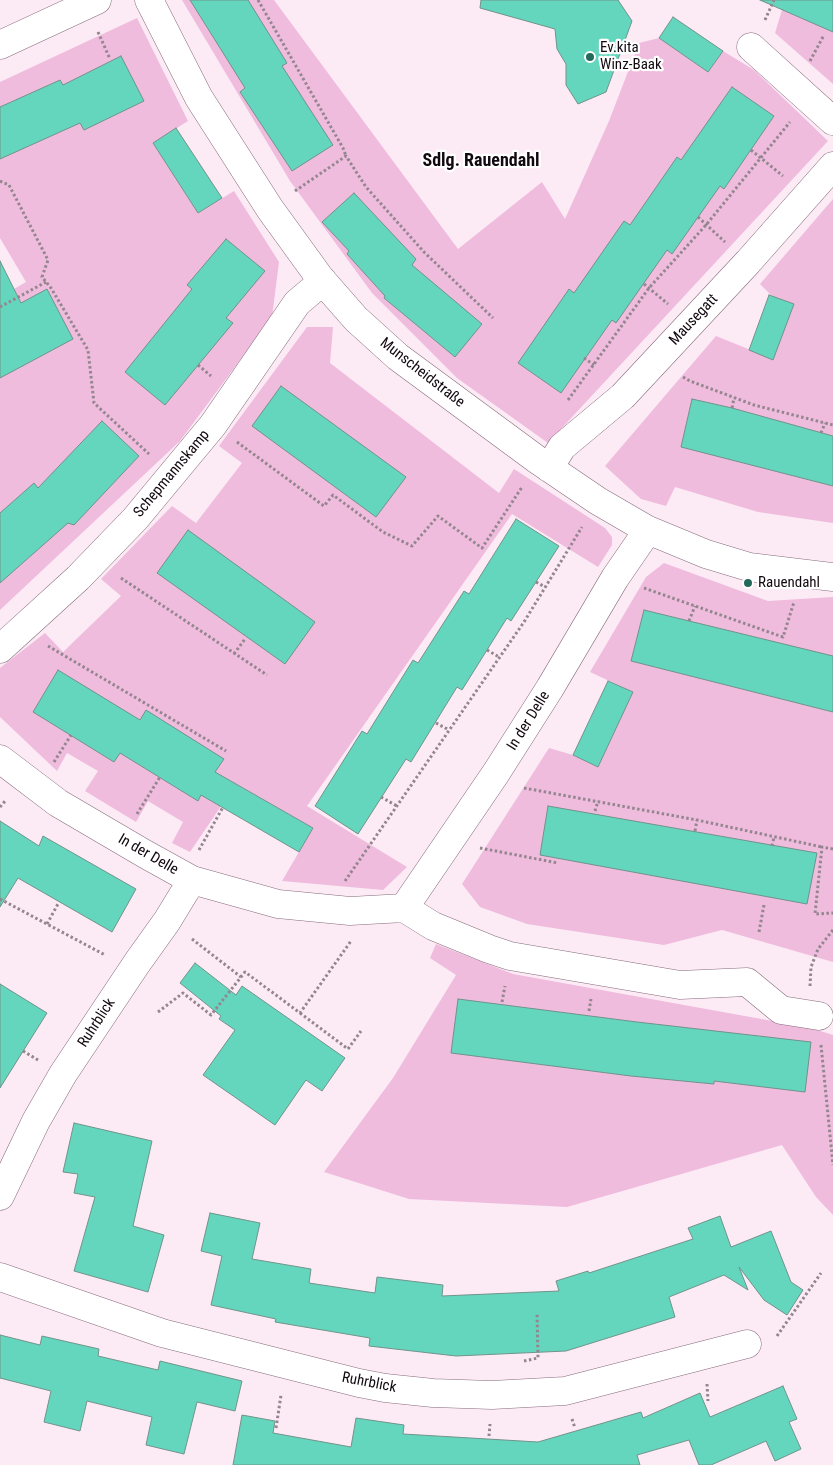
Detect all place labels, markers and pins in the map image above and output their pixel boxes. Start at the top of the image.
place label: Ev.kita Winz-Baak [600,39,662,74]
marker: Ev.kita Winz-Baak [584,51,596,63]
place label: Rauendahl [758,574,820,592]
marker: Rauendahl [742,577,754,589]

